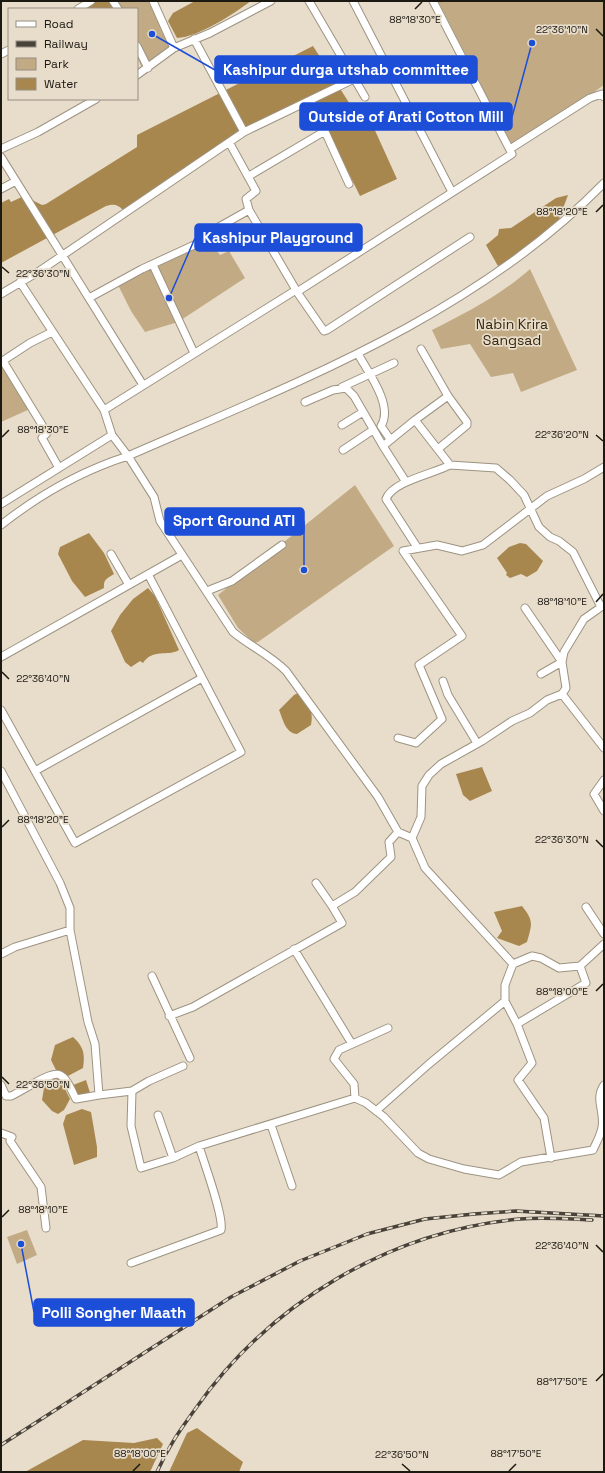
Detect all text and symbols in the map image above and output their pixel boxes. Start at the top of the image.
legend [8,8,138,100]
text: 88°18'30"E [389,13,441,26]
text: Road [44,16,73,32]
text: 22°36'10"N [536,23,588,36]
text: Railway [44,36,88,52]
text: Park [44,56,69,72]
callout: Kashipur durga utshab committee [215,56,477,83]
text: Kashipur durga utshab committee [223,60,469,79]
text: Water [44,76,78,92]
callout: Outside of Arati Cotton Mill [300,103,512,130]
text: Outside of Arati Cotton Mill [308,107,504,126]
text: 88°18'20"E [536,205,588,218]
callout: Kashipur Playground [195,224,362,251]
text: Kashipur Playground [203,228,353,247]
text: 22°36'30"N [16,267,70,280]
park label: Nabin Krira Sangsad [476,315,548,349]
text: 88°18'30"E [17,423,69,436]
text: 22°36'20"N [535,428,589,441]
callout: Sport Ground ATI [165,508,304,535]
text: Sport Ground ATI [173,511,295,530]
text: 88°18'10"E [537,595,587,608]
text: 22°36'40"N [16,672,70,685]
text: 88°18'20"E [17,813,69,826]
text: 22°36'30"N [535,833,589,846]
text: 88°18'00"E [536,985,588,998]
text: 22°36'50"N [16,1078,70,1091]
text: 88°18'10"E [18,1203,68,1216]
text: 22°36'40"N [535,1239,589,1252]
callout: Polli Songher Maath [34,1299,194,1326]
text: Polli Songher Maath [42,1303,186,1322]
text: 88°17'50"E [537,1375,588,1388]
text: 88°18'00"E [114,1447,166,1460]
text: 88°17'50"E [491,1447,542,1460]
text: 22°36'50"N [375,1448,429,1461]

